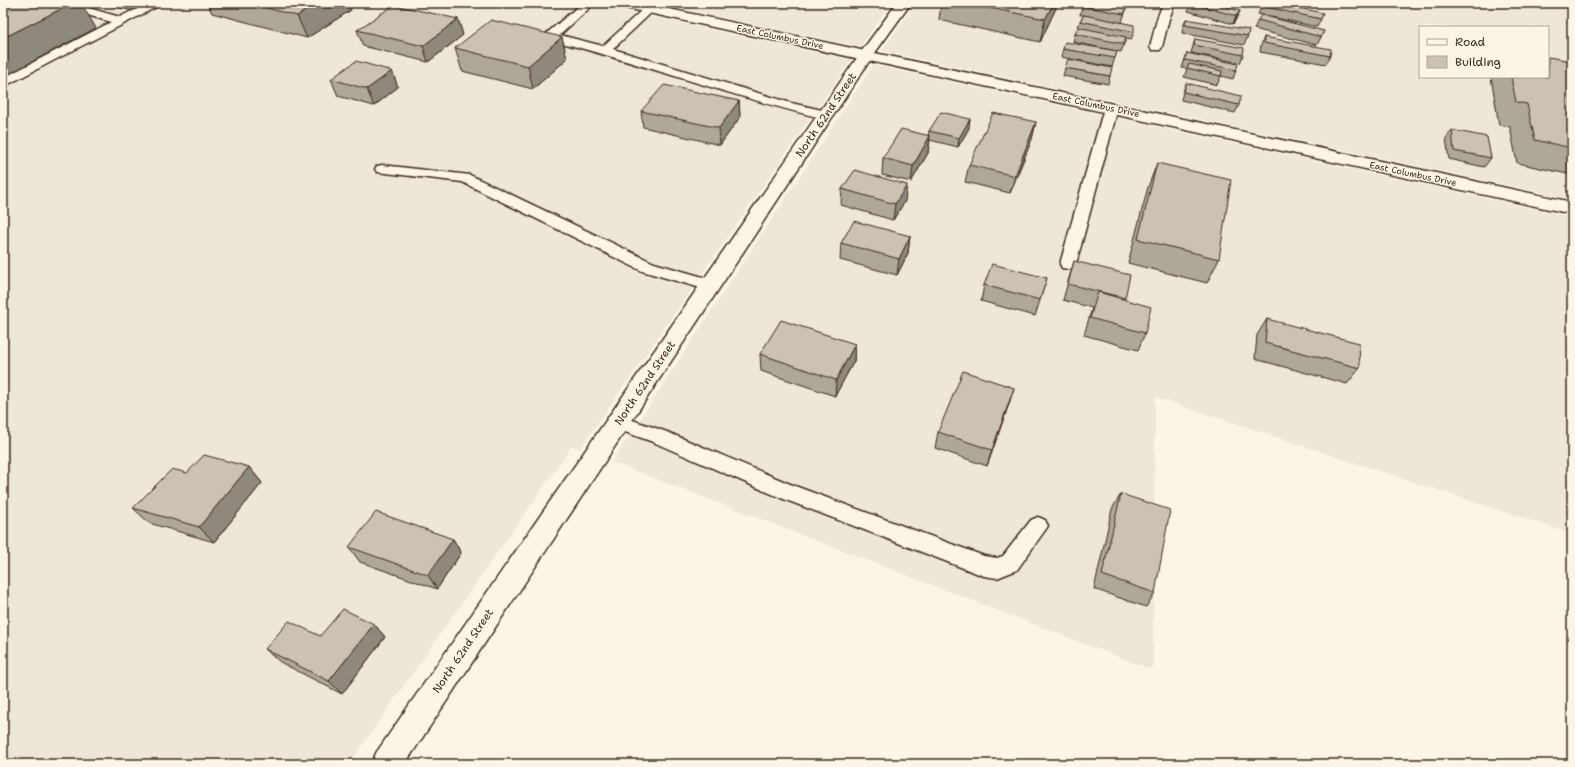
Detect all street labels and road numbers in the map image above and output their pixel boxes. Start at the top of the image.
street label: East Columbus Drive [735,22,825,52]
street label: North 62nd Street [792,70,860,160]
street label: East Columbus Drive [1051,90,1141,120]
street label: East Columbus Drive [1368,159,1458,189]
street label: North 62nd Street [611,338,679,428]
street label: North 62nd Street [429,606,497,696]

